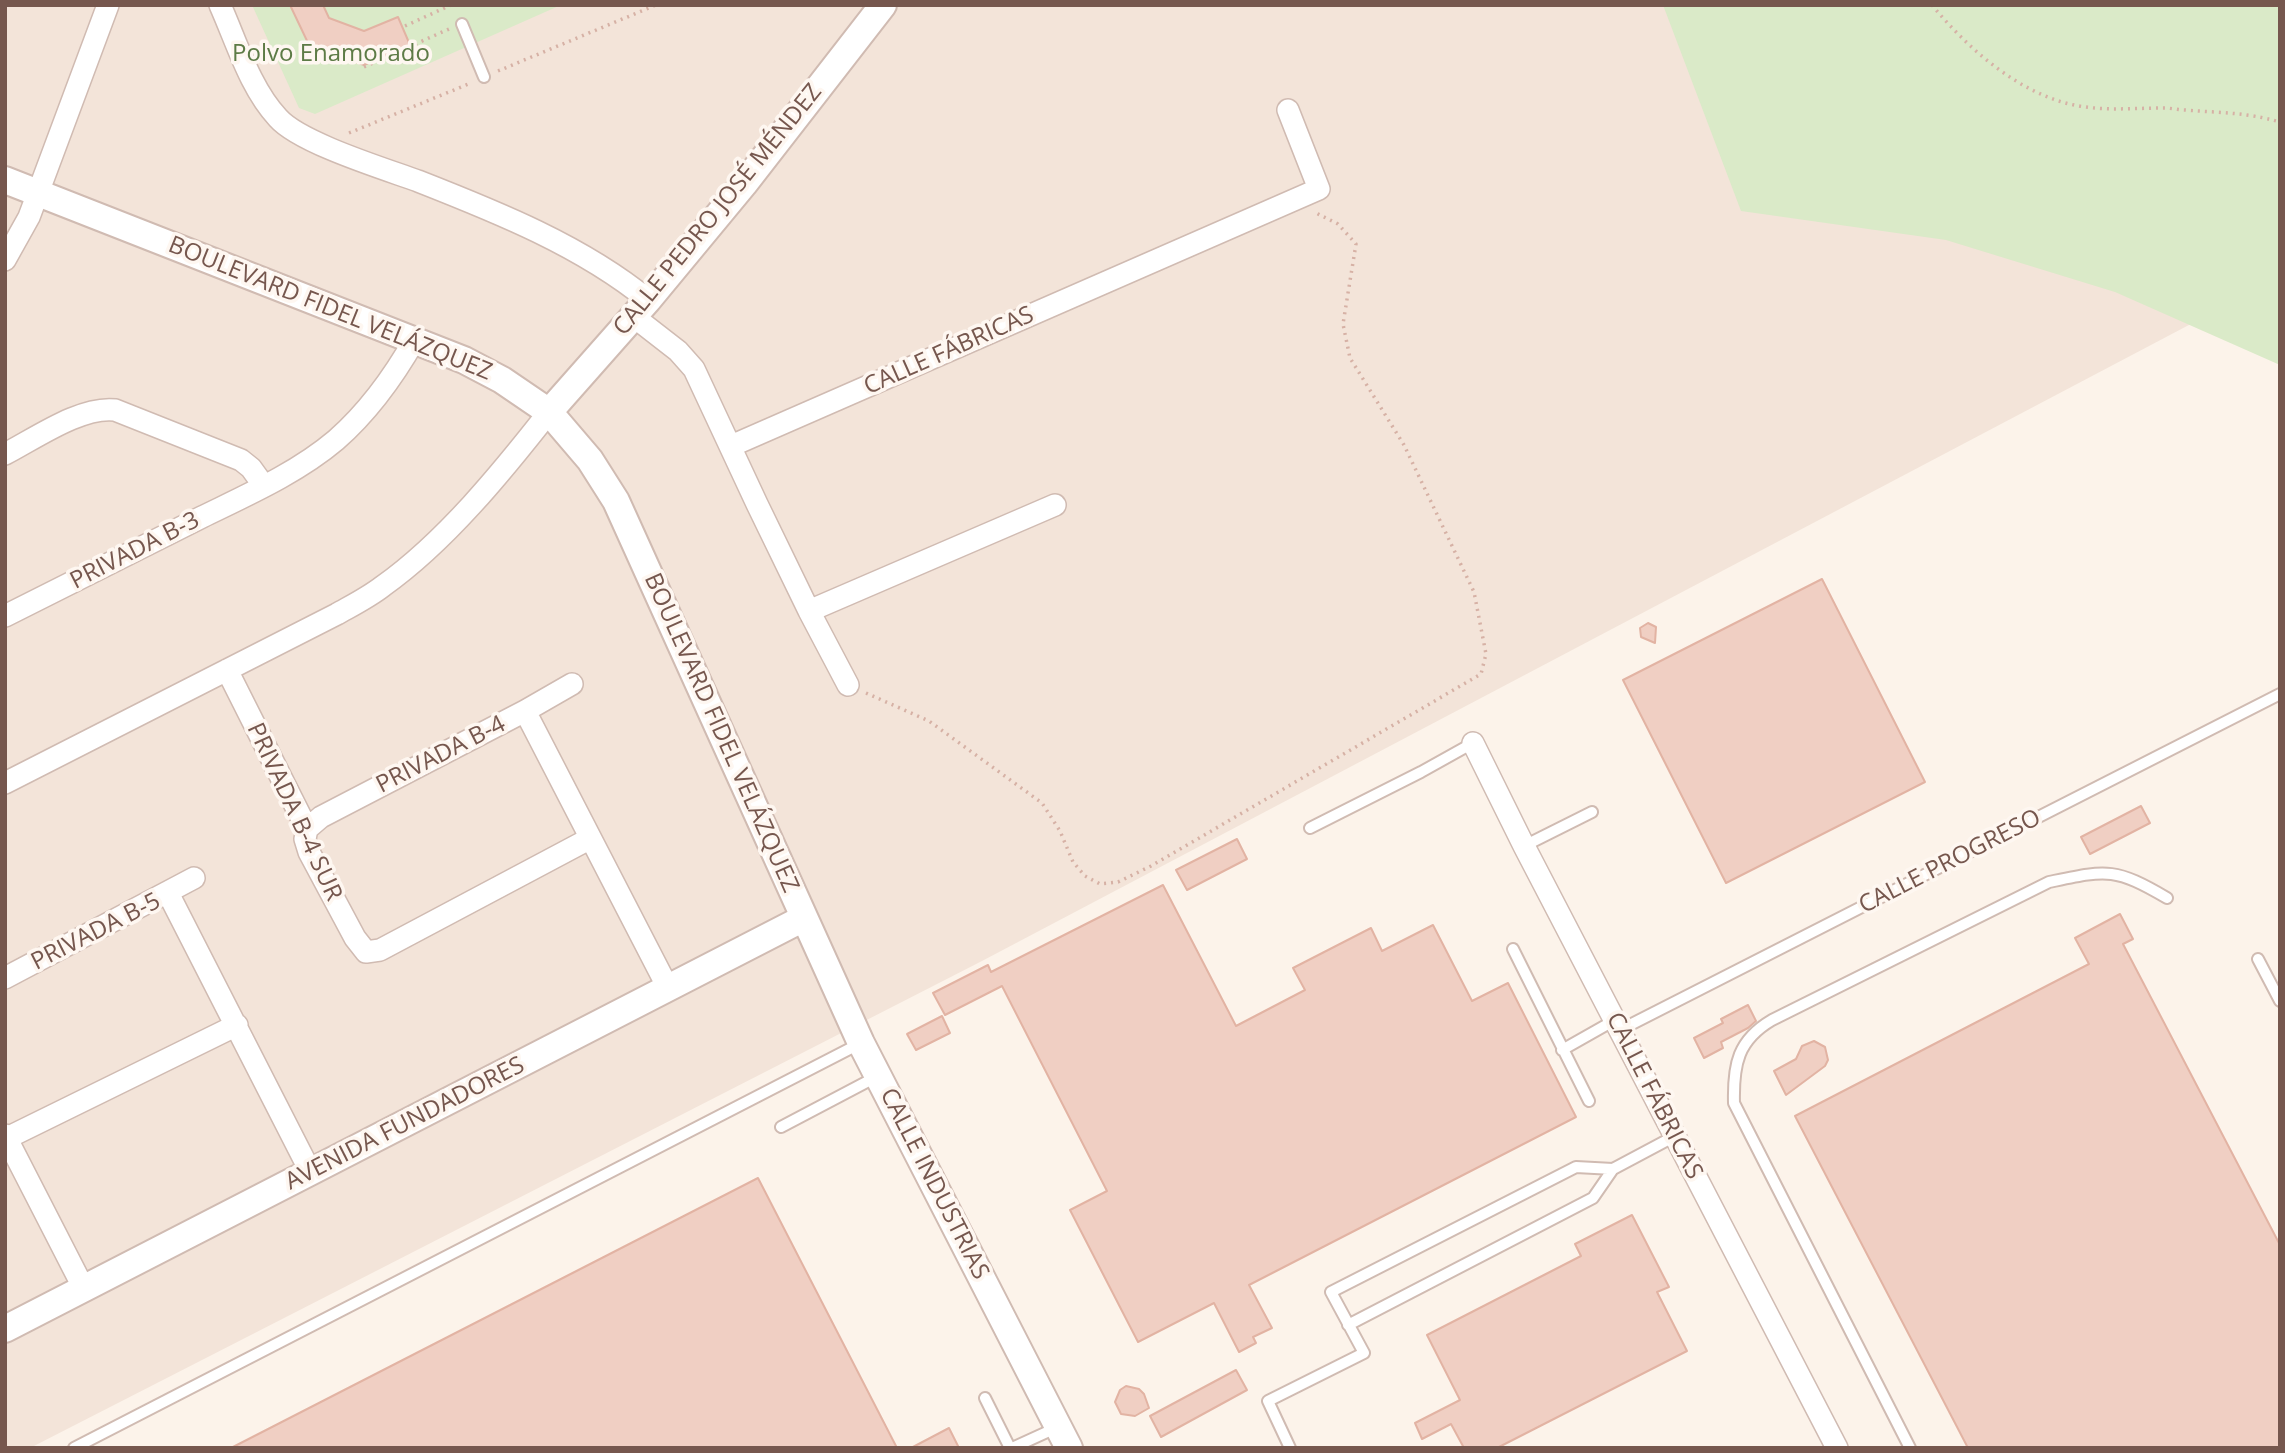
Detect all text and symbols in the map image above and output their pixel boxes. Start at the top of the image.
park label: Polvo Enamorado [232,40,430,68]
street label: CALLE PEDRO JOSÉ MÉNDEZ [608,78,828,342]
street label: BOULEVARD FIDEL VELÁZQUEZ [164,231,496,387]
street label: CALLE FÁBRICAS [860,301,1038,401]
street label: PRIVADA B-3 [66,506,204,596]
street label: BOULEVARD FIDEL VELÁZQUEZ [637,569,805,897]
street label: PRIVADA B-4 [372,710,510,800]
street label: PRIVADA B-4 SUR [240,718,348,906]
street label: CALLE PROGRESO [1854,804,2046,920]
street label: PRIVADA B-5 [27,887,165,977]
street label: CALLE FÁBRICAS [1600,1008,1708,1184]
street label: AVENIDA FUNDADORES [281,1051,529,1197]
street label: CALLE INDUSTRIAS [873,1084,995,1284]

